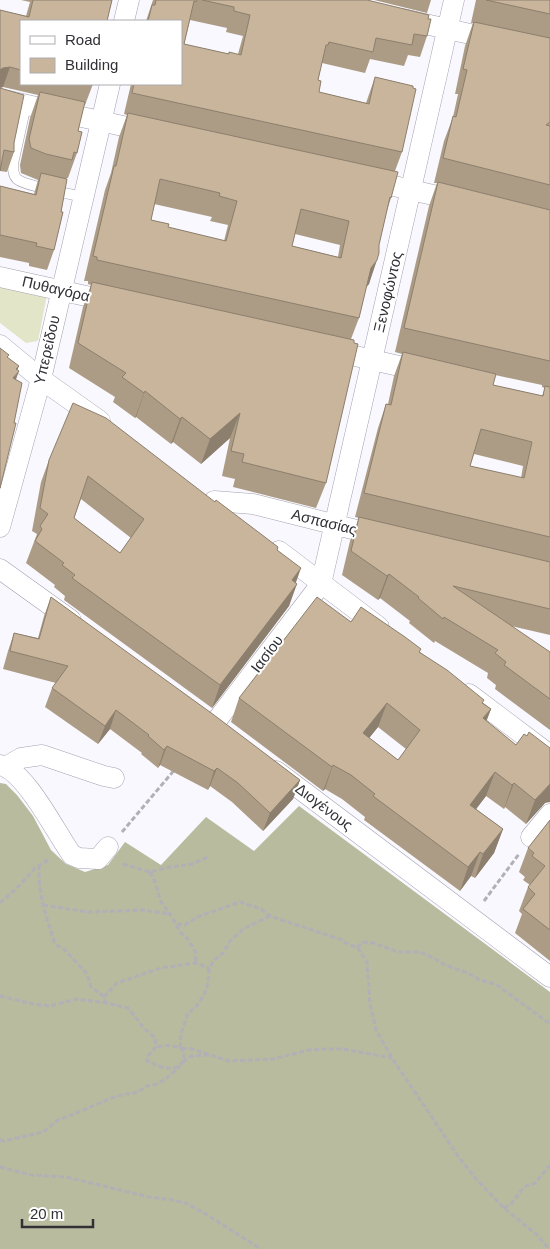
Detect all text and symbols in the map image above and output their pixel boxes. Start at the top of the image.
legend [20,20,182,85]
text: Road [65,31,101,48]
text: Building [65,56,118,73]
street label: Ξενοφώντος [370,250,405,334]
street label: Πυθαγόρα [21,272,92,305]
street label: Υπερείδου [30,314,63,386]
street label: Ασπασίας [290,505,358,538]
street label: Ιασίου [247,632,286,676]
street label: Διογένους [292,780,356,834]
scale bar [22,1196,94,1228]
text: 20 m [30,1205,63,1222]

